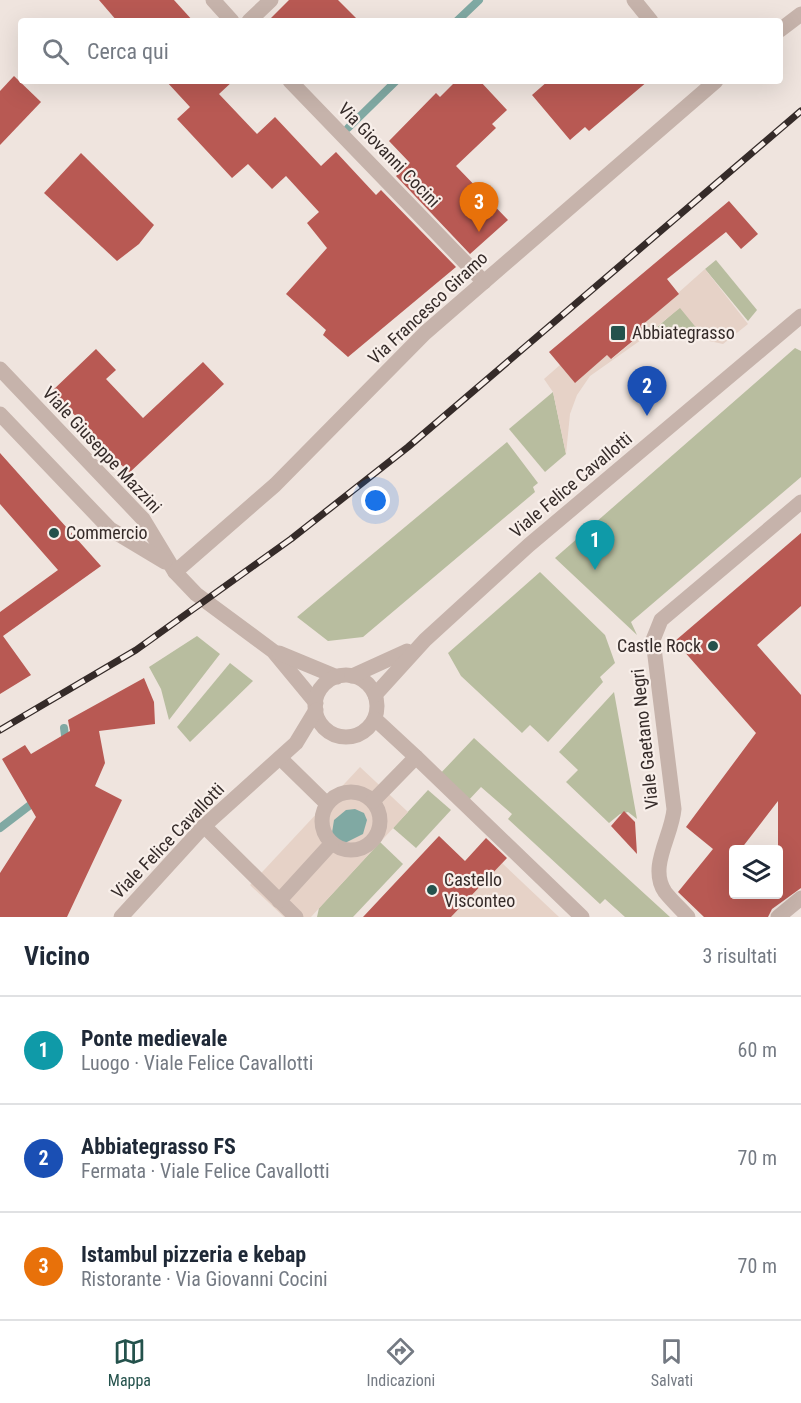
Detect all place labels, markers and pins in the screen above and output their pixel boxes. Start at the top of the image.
pin: 3 [460,182,498,232]
place label: Abbiategrasso [632,322,735,343]
marker: Abbiategrasso [609,324,627,342]
pin: 2 [628,366,666,416]
pin: 1 [576,520,614,570]
place label: Commercio [66,522,148,543]
marker: Commercio [47,526,61,540]
place label: Castle Rock [617,635,701,656]
marker: Castle Rock [706,639,720,653]
place label: Castello Visconteo [444,869,515,911]
marker: Castello Visconteo [425,883,439,897]

